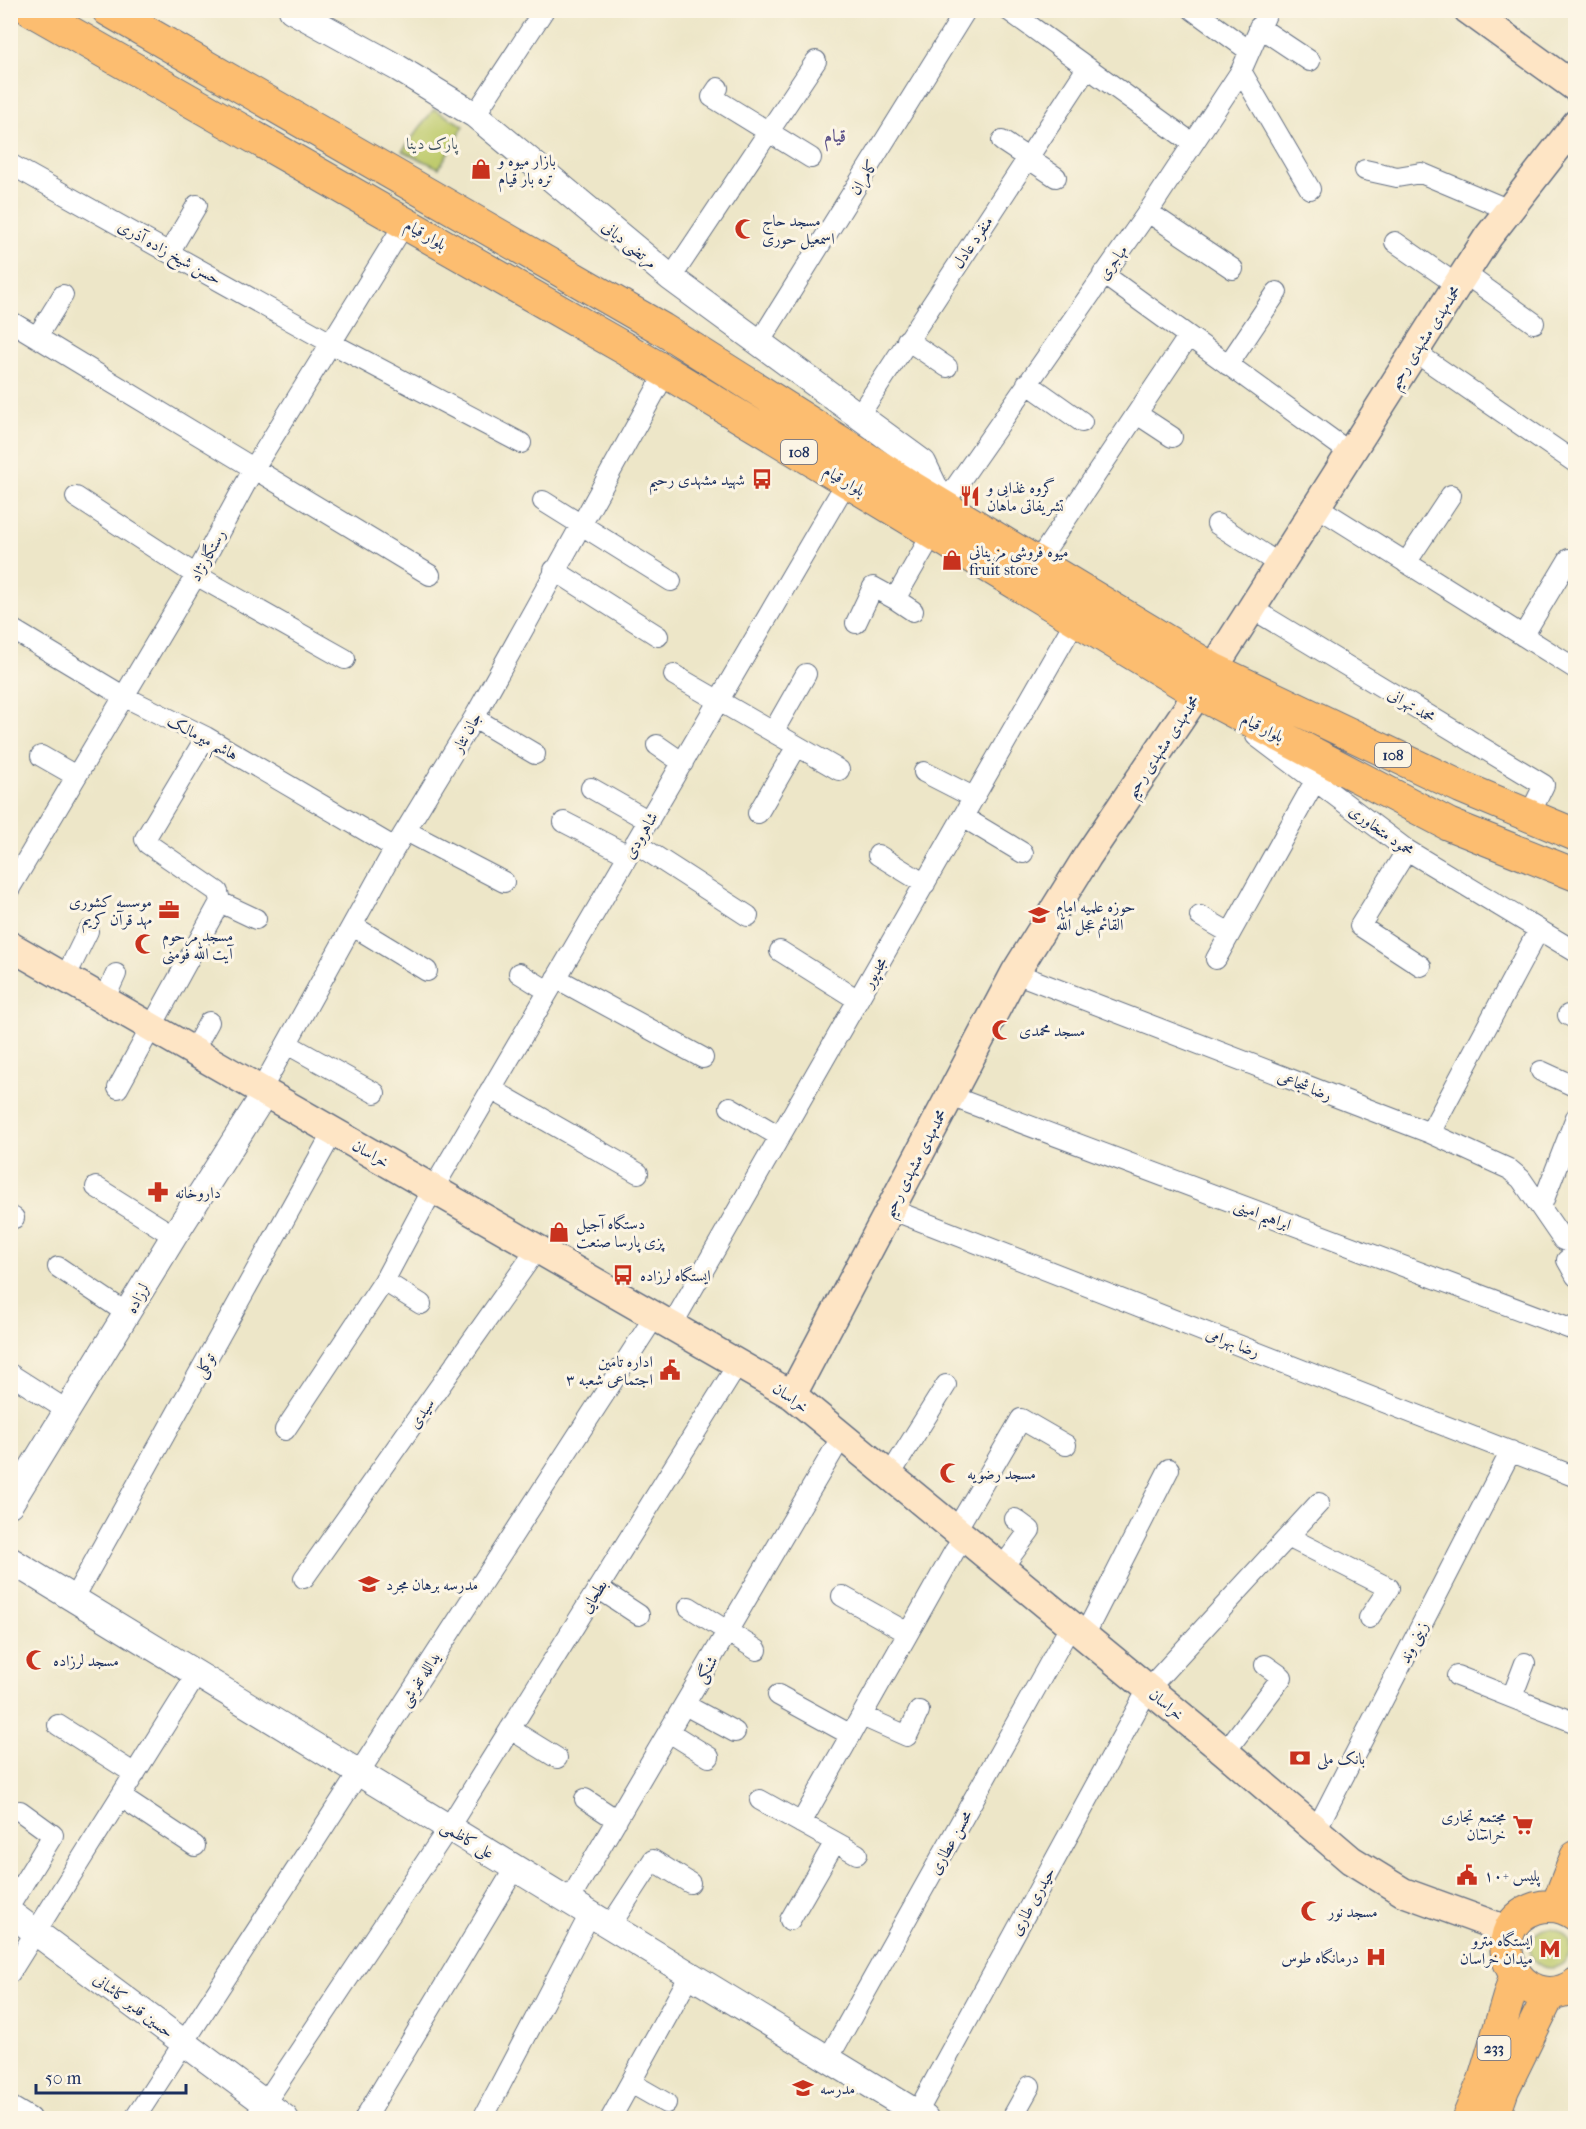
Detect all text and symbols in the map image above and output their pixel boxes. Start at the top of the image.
district label: قیام [824,126,846,152]
park label: پارک دینا [406,134,459,155]
place label: بازار میوه و تره بار قیام [496,151,556,193]
street label: کامران [845,156,883,200]
shop icon: بازار میوه و تره بار قیام [469,157,493,181]
place label: مسجد حاج اسمعیل حوری [762,211,835,250]
street label: منفرد عادل [948,212,998,273]
street label: بلوار قیام [399,215,450,258]
street label: حسن شیخ زاده آذری [112,216,225,293]
street label: مرتضی دیانی [597,217,661,274]
mosque icon: مسجد حاج اسمعیل حوری [733,217,757,241]
street label: مهاجری [1093,241,1132,284]
street label: محمدمهدی مشهدی رحیم [1384,282,1471,396]
road number: 108 [781,440,817,464]
street label: بلوار قیام [818,461,869,504]
bus stop icon: شهید مشهدی رحیم [750,467,774,491]
place label: شهید مشهدی رحیم [649,470,745,496]
place label: گروه غذایی و تشریفاتی ماهان [985,477,1064,516]
restaurant icon: گروه غذایی و تشریفاتی ماهان [958,484,982,508]
street label: رستگارنژاد [185,525,229,585]
place label: میوه فروشی مزینانی fruit store [969,542,1069,579]
shop icon: میوه فروشی مزینانی fruit store [940,548,964,572]
street label: محمد تهرانی [1384,684,1439,728]
street label: محمدمهدی مشهدی رحیم [1121,691,1210,805]
street label: جان نثار [447,709,485,757]
street label: بلوار قیام [1236,709,1287,751]
street label: هاشم میرمالک [161,711,242,770]
road number: 108 [1375,743,1411,767]
street label: محمود متخاوری [1345,801,1418,861]
street label: شاهرودی [619,808,663,863]
place label: موسسه کشوری مهد قرآن کریم [69,892,152,934]
place label: حوزه علمیه امام القائم عجل الله [1056,897,1135,939]
office icon: موسسه کشوری مهد قرآن کریم [157,898,181,922]
school or university icon: حوزه علمیه امام القائم عجل الله [1027,903,1051,927]
place label: مسجد مرحوم آیت الله فومنی [162,926,234,965]
mosque icon: مسجد مرحوم آیت الله فومنی [133,932,157,956]
street label: مجدپور [857,953,893,994]
mosque icon: مسجد محمدی [990,1018,1014,1042]
place label: مسجد محمدی [1019,1021,1085,1040]
street label: رضا شجاعی [1275,1066,1335,1104]
street label: محمدمهدی مشهدی رحیم [878,1106,957,1224]
street label: خراسان [348,1135,393,1172]
pharmacy icon: داروخانه [146,1180,170,1204]
place label: داروخانه [175,1183,221,1202]
street label: ابراهیم امینی [1229,1195,1294,1241]
place label: دستگاه آجیل پزی پارسا صنعت [576,1213,666,1253]
shop icon: دستگاه آجیل پزی پارسا صنعت [547,1220,571,1244]
bus stop icon: ایستگاه لرزاده [611,1263,635,1287]
place label: ایستگاه لرزاده [640,1265,711,1285]
street label: لرزاده [121,1280,153,1316]
street label: رضا بهرامی [1203,1324,1262,1362]
street label: توکلی [190,1348,221,1382]
place label: اداره تامین اجتماعی شعبه ۳ [566,1352,653,1389]
public building icon: اداره تامین اجتماعی شعبه ۳ [658,1358,682,1382]
street label: خراسان [769,1378,812,1417]
street label: سیدی [404,1394,439,1432]
mosque icon: مسجد رضویه [938,1461,962,1485]
place label: مسجد رضویه [967,1464,1036,1484]
school or university icon: مدرسه برهان مجرد [357,1572,381,1596]
place label: مدرسه برهان مجرد [386,1575,478,1595]
street label: بطحایی [576,1576,612,1617]
street label: زینی وند [1395,1618,1433,1667]
mosque icon: مسجد لرزاده [24,1648,48,1672]
street label: یدالله تفرشی [395,1648,446,1711]
place label: مسجد لرزاده [53,1651,119,1670]
street label: شنگی [691,1652,724,1687]
street label: خراسان [1145,1684,1188,1725]
bank icon: بانک ملی [1288,1746,1312,1770]
place label: بانک ملی [1317,1749,1365,1770]
street label: محسن عطاری [925,1806,978,1879]
place label: مجتمع تجاری خراسان [1441,1807,1506,1845]
supermarket icon: مجتمع تجاری خراسان [1511,1813,1535,1837]
street label: علی کاظمی [437,1816,498,1864]
public building icon: پلیس +۱۰ [1455,1863,1479,1887]
street label: حیدری طاری [1006,1864,1059,1939]
place label: پلیس +۱۰ [1484,1866,1541,1887]
mosque icon: مسجد نور [1299,1899,1323,1923]
place label: مسجد نور [1326,1902,1378,1922]
place label: ایستگاه مترو میدان خراسان [1460,1930,1533,1969]
metro station icon: ایستگاه مترو میدان خراسان [1538,1937,1562,1961]
hospital icon: درمانگاه طوس [1364,1945,1388,1969]
place label: درمانگاه طوس [1281,1947,1359,1968]
street label: حسین قدیر کاشانی [90,1969,177,2042]
road number: 233 [1478,2036,1510,2060]
scale bar [36,2057,186,2095]
text: 50 m [45,2068,82,2089]
school or university icon: مدرسه [791,2076,815,2100]
place label: مدرسه [820,2079,855,2098]

